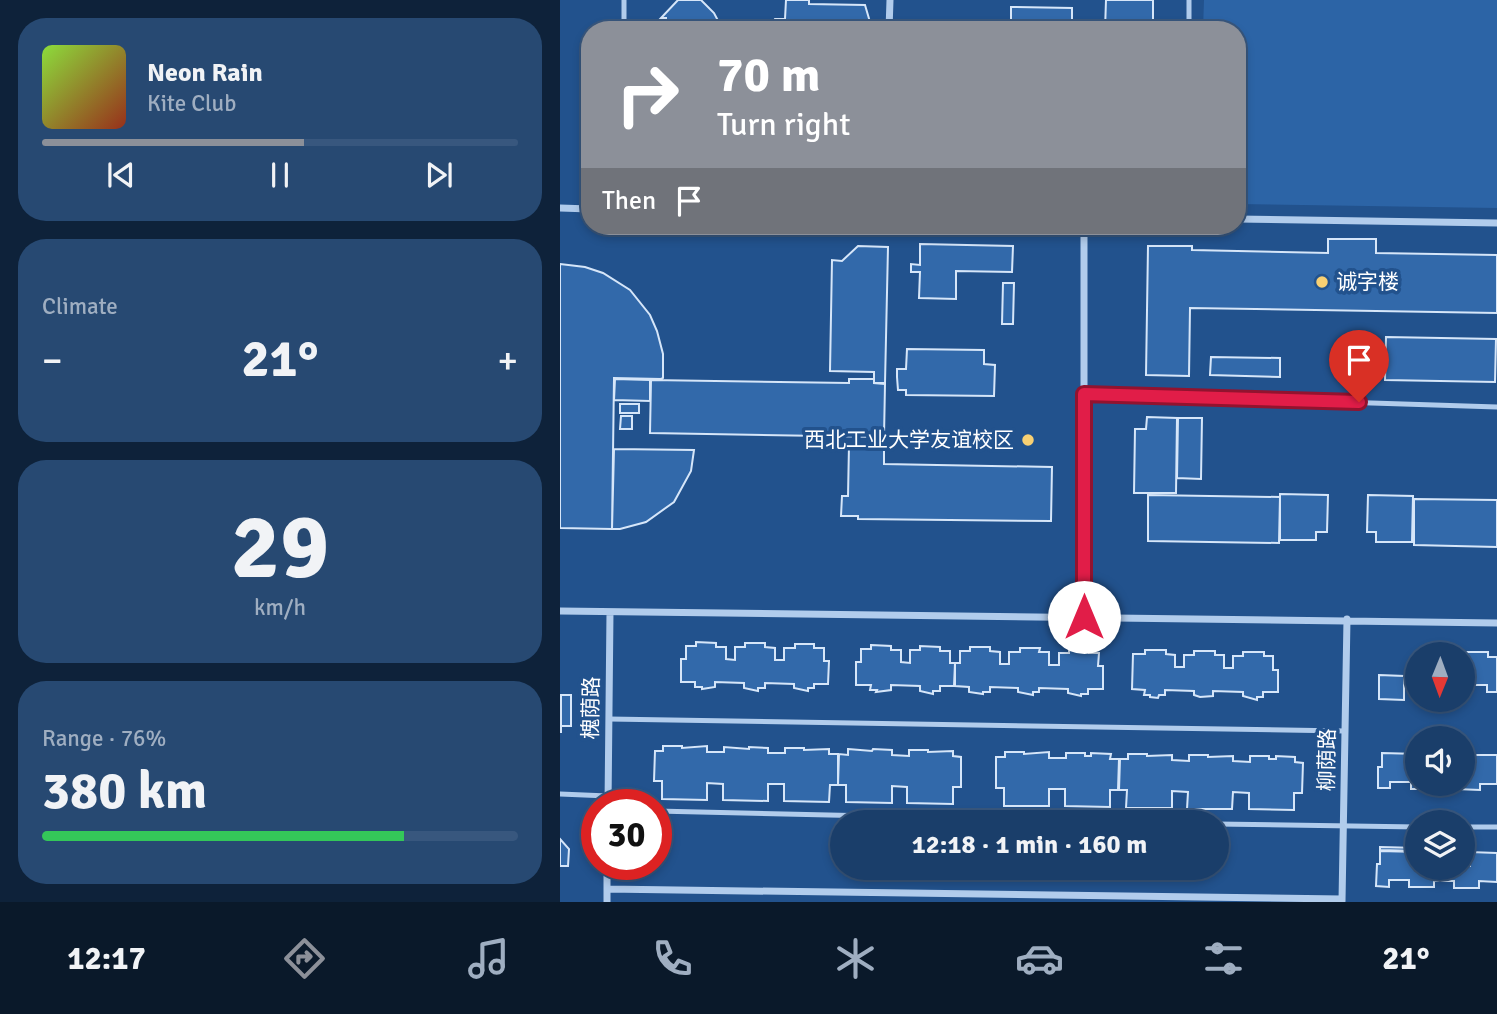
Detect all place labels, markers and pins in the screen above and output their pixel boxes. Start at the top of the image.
place label: 诚字楼 [1336,269,1399,295]
marker: 诚字楼 [1314,274,1330,290]
pin [1329,330,1389,402]
place label: 西北工业大学友谊校区 [804,427,1014,453]
marker: 西北工业大学友谊校区 [1020,432,1036,448]

